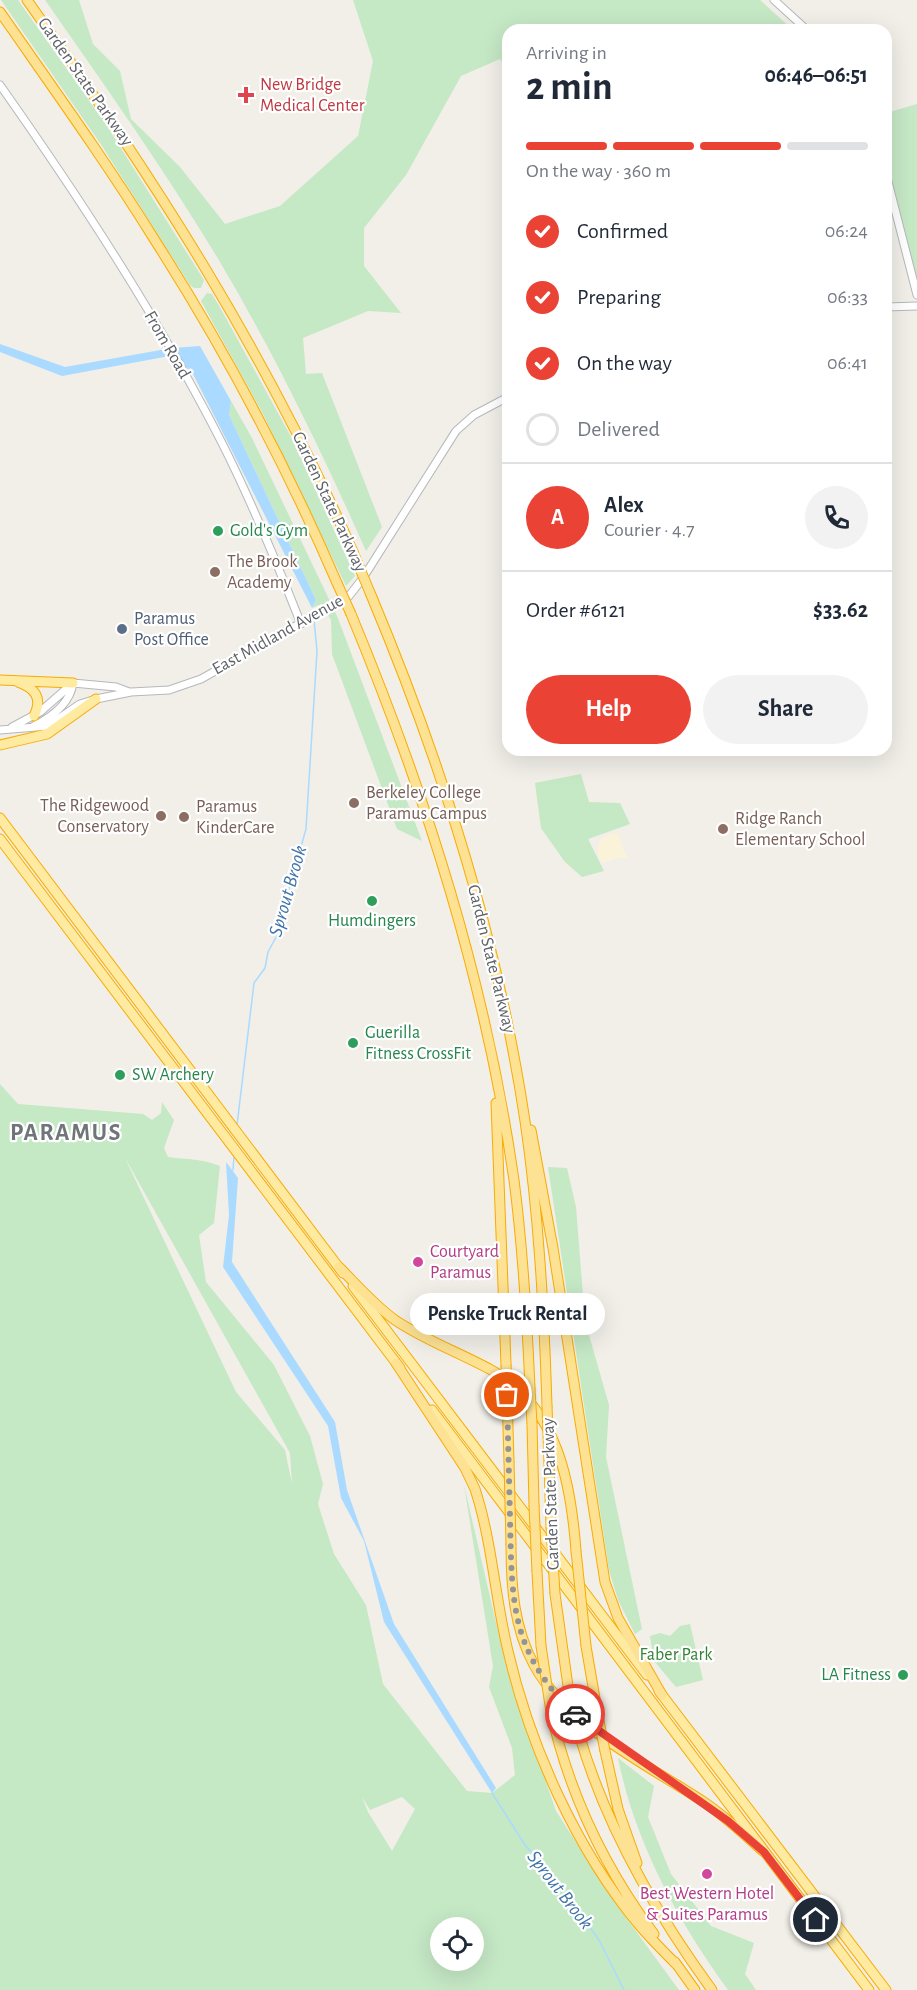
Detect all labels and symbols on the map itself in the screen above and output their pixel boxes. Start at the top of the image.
street label: Garden State Parkway [34,14,136,150]
place label: New Bridge Medical Center [260,76,365,115]
marker: New Bridge Medical Center [237,86,255,104]
street label: From Road [141,308,193,382]
street label: Garden State Parkway [289,429,369,575]
place label: Gold's Gym [230,522,308,540]
marker: Gold's Gym [211,524,225,538]
place label: The Brook Academy [227,553,298,592]
marker: The Brook Academy [208,565,222,579]
street label: East Midland Avenue [210,592,346,678]
place label: Paramus Post Office [134,610,209,649]
marker: Paramus Post Office [115,622,129,636]
place label: Berkeley College Paramus Campus [366,784,487,823]
marker: Berkeley College Paramus Campus [347,796,361,810]
place label: The Ridgewood Conservatory [40,797,149,836]
place label: Paramus KinderCare [196,798,275,837]
marker: The Ridgewood Conservatory [154,809,168,823]
marker: Paramus KinderCare [177,810,191,824]
place label: Ridge Ranch Elementary School [735,810,866,849]
marker: Ridge Ranch Elementary School [716,822,730,836]
water label: Sprout Brook [265,843,311,939]
street label: Garden State Parkway [464,883,518,1035]
marker: Humdingers [365,894,379,908]
place label: Humdingers [328,912,416,930]
place label: Guerilla Fitness CrossFit [365,1024,471,1063]
marker: Guerilla Fitness CrossFit [346,1036,360,1050]
place label: SW Archery [132,1066,214,1084]
marker: SW Archery [113,1068,127,1082]
district label: PARAMUS [10,1121,122,1145]
place label: Courtyard Paramus [430,1243,499,1282]
marker: Courtyard Paramus [411,1255,425,1269]
callout: Penske Truck Rental [410,1293,604,1335]
pin [481,1369,532,1420]
street label: Garden State Parkway [539,1417,563,1570]
park label: Faber Park [639,1646,713,1664]
place label: LA Fitness [821,1666,891,1684]
marker: LA Fitness [896,1668,910,1682]
courier [545,1684,605,1744]
water label: Sprout Brook [523,1847,597,1933]
marker: Best Western Hotel & Suites Paramus [700,1867,714,1881]
place label: Best Western Hotel & Suites Paramus [640,1885,774,1924]
pin [790,1894,841,1945]

